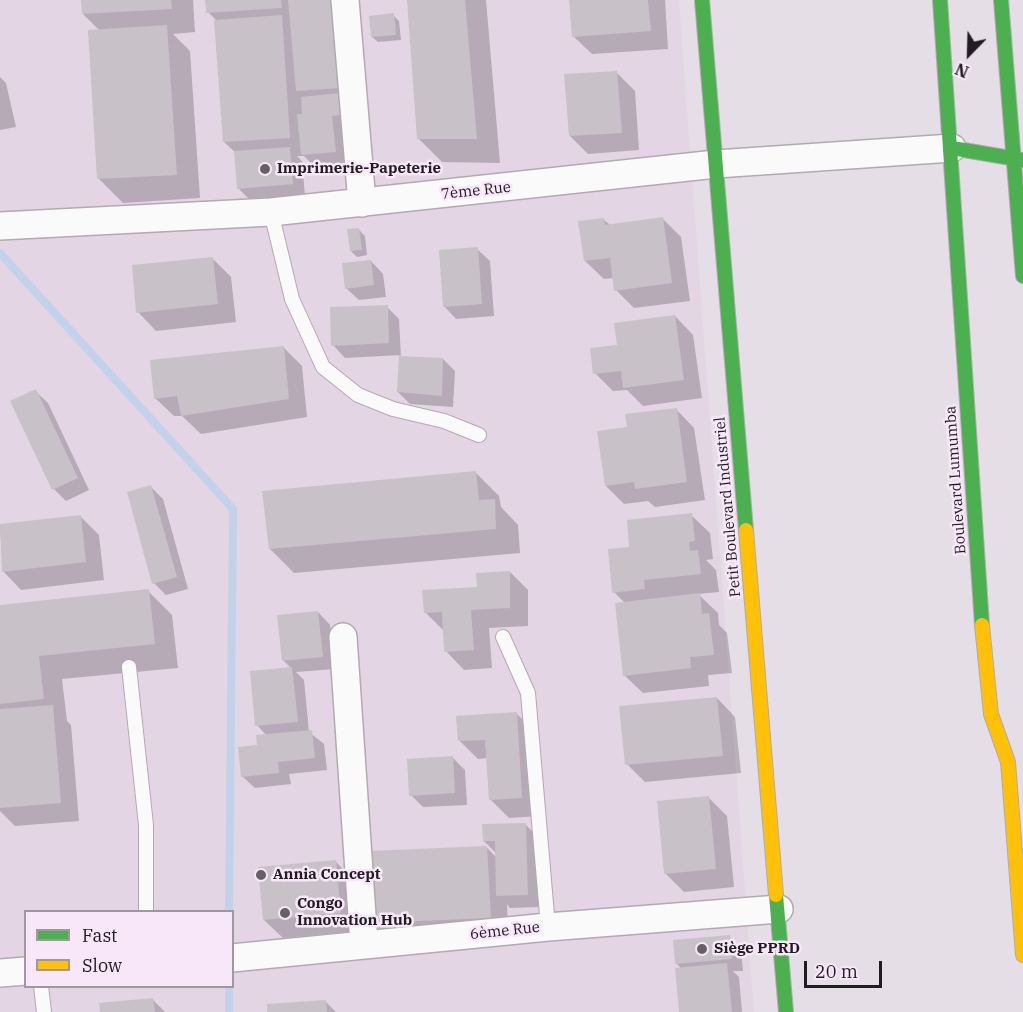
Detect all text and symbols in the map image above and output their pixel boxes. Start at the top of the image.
north arrow [939,24,999,84]
text: N [952,59,972,82]
place label: Imprimerie-Papeterie [277,160,441,178]
marker: Imprimerie-Papeterie [258,162,272,176]
street label: 7ème Rue [440,178,512,204]
street label: Boulevard Lumumba [942,405,970,555]
street label: Petit Boulevard Industriel [711,416,745,598]
place label: Annia Concept [273,866,380,884]
marker: Annia Concept [254,868,268,882]
place label: Congo Innovation Hub [297,895,412,930]
marker: Congo Innovation Hub [278,906,292,920]
legend [24,910,234,988]
street label: 6ème Rue [469,918,541,944]
text: Fast [82,924,117,947]
place label: Siège PPRD [714,940,800,958]
marker: Siège PPRD [695,942,709,956]
scale bar [807,949,885,987]
text: Slow [82,954,122,977]
text: 20 m [815,960,858,983]

